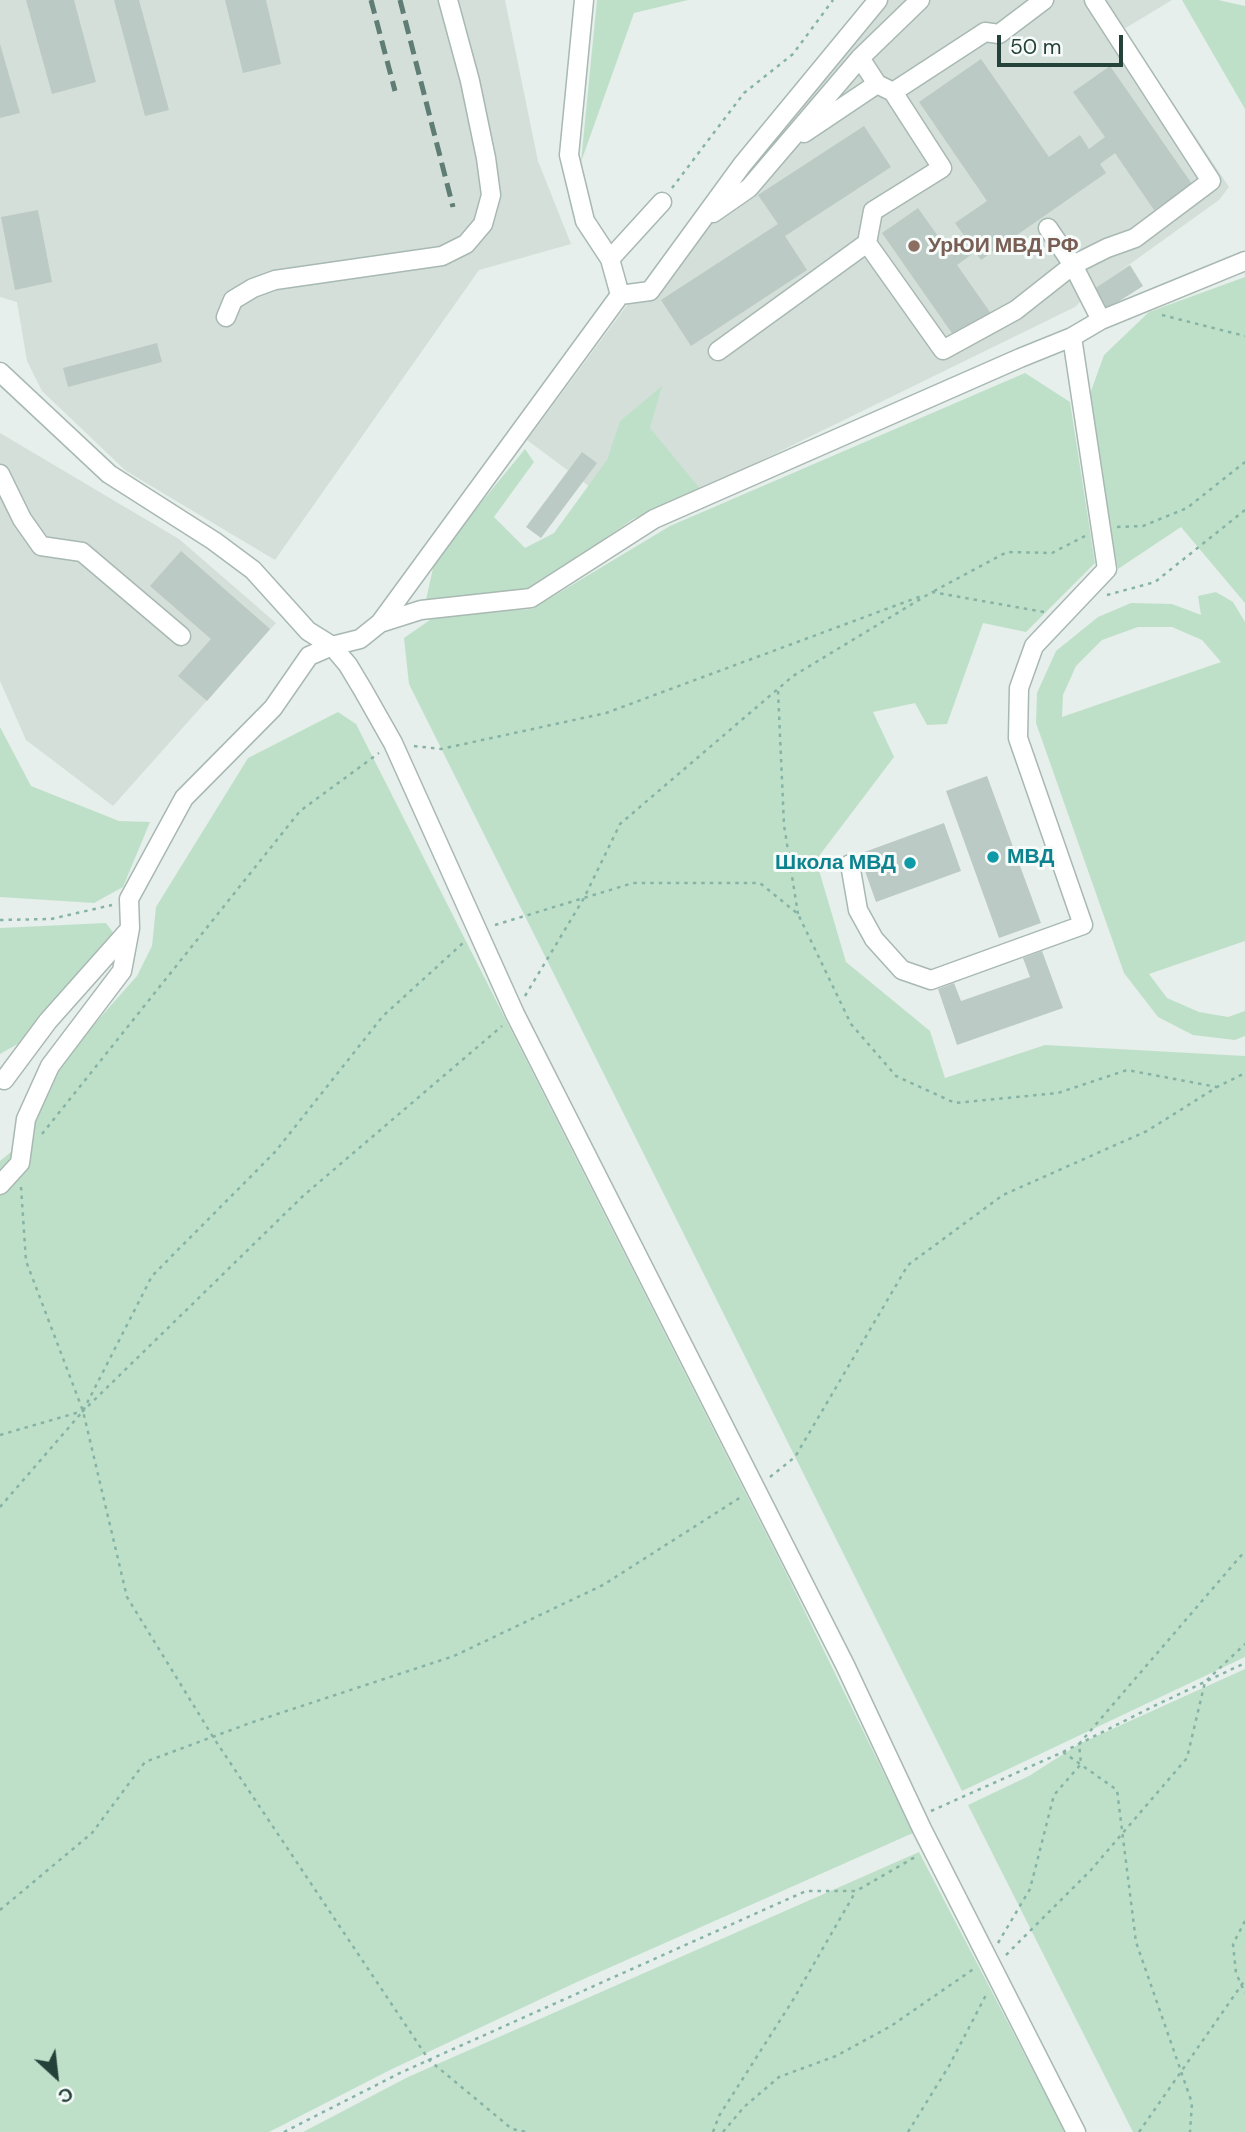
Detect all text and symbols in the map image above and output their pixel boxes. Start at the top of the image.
scale bar [1000,21,1126,65]
text: 50 m [1010,33,1061,61]
place label: УрЮИ МВД РФ [928,233,1079,259]
marker: УрЮИ МВД РФ [906,238,922,254]
place label: МВД [1007,844,1054,870]
marker: МВД [985,849,1001,865]
place label: Школа МВД [775,850,896,876]
marker: Школа МВД [902,855,918,871]
north arrow [21,2041,91,2111]
text: С [54,2081,78,2109]

